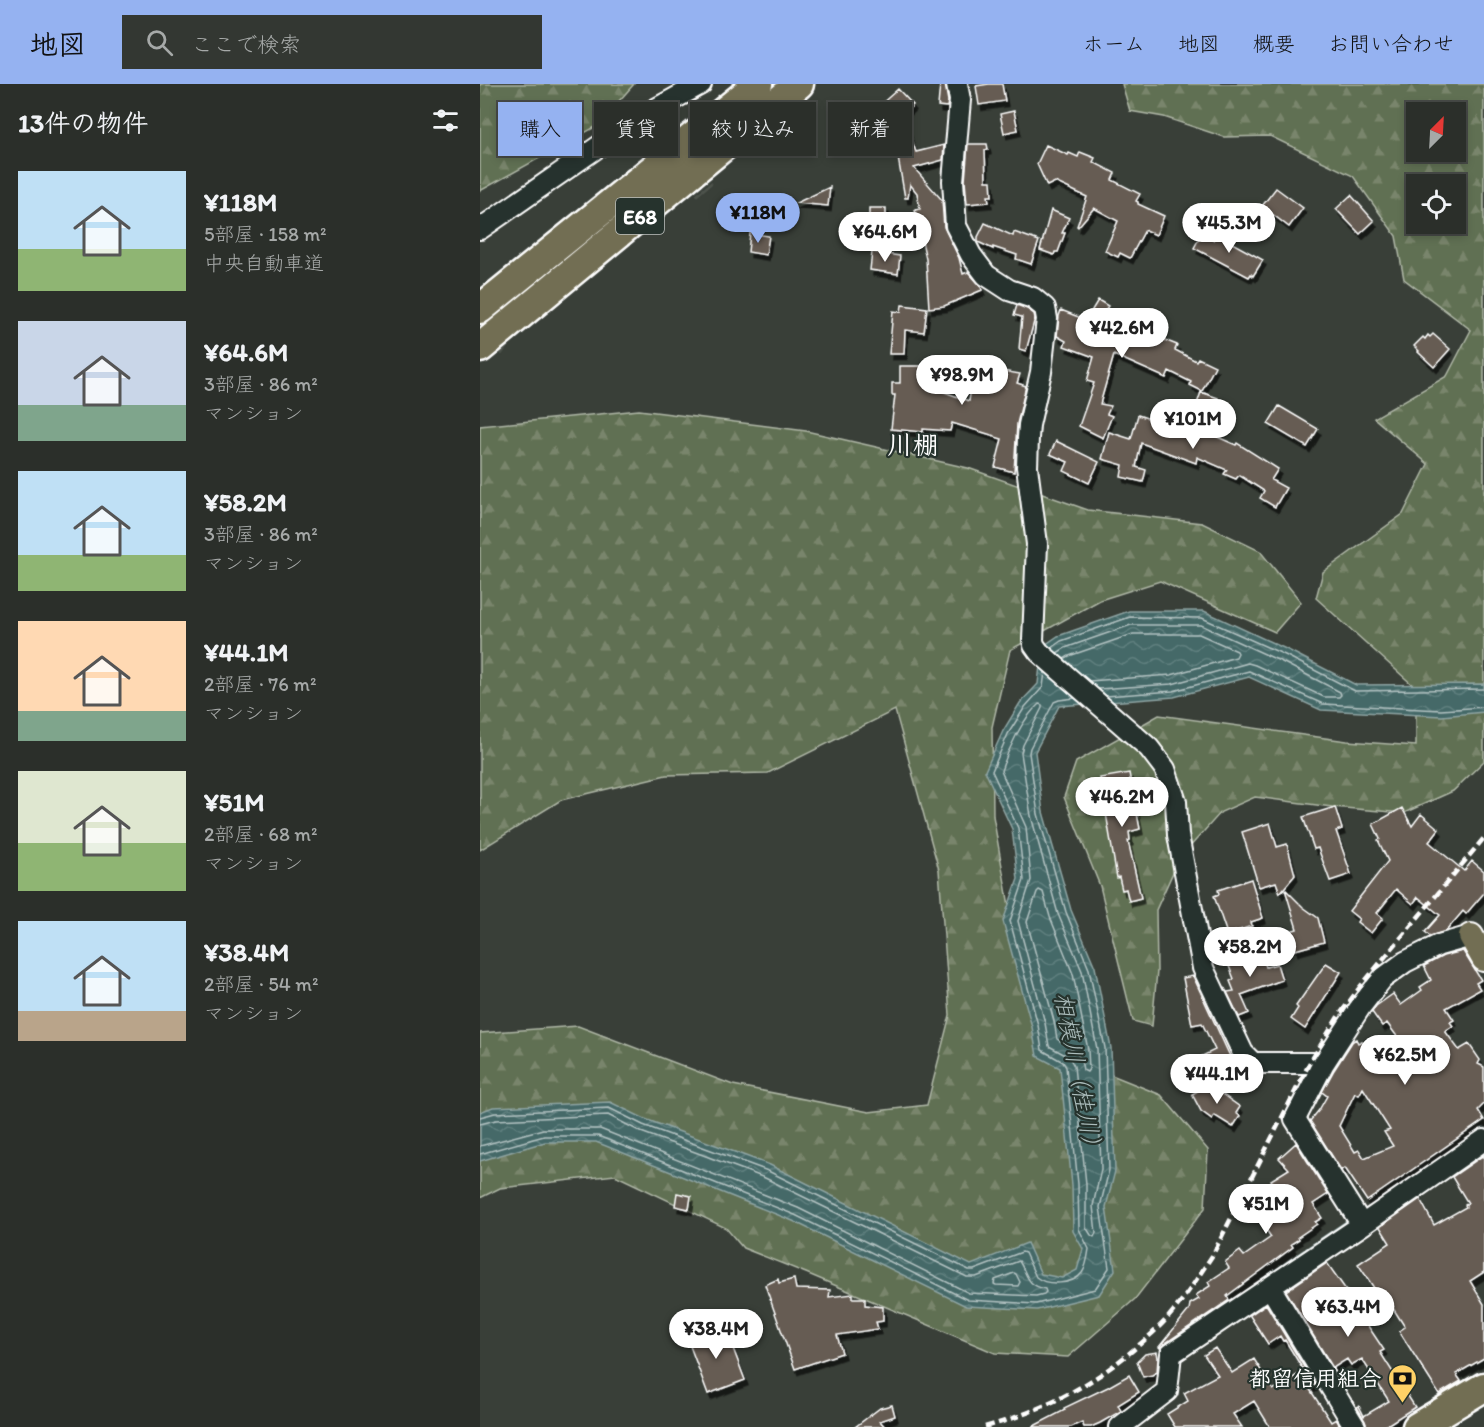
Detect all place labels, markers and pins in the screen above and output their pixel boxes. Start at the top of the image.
pin: ¥118M [716,193,800,244]
pin: ¥45.3M [1180,203,1278,254]
pin: ¥64.6M [836,212,934,263]
pin: ¥42.6M [1073,308,1171,359]
pin: ¥98.9M [913,355,1011,406]
pin: ¥101M [1151,399,1235,450]
pin: ¥46.2M [1073,777,1171,828]
pin: ¥58.2M [1201,927,1299,978]
pin: ¥62.5M [1356,1035,1454,1086]
pin: ¥44.1M [1168,1054,1266,1105]
pin: ¥51M [1230,1184,1302,1235]
pin: ¥63.4M [1299,1287,1397,1338]
pin: ¥38.4M [667,1309,765,1360]
bank icon: 都留信用組合 [1386,1362,1418,1404]
place label: 都留信用組合 [1249,1365,1381,1392]

